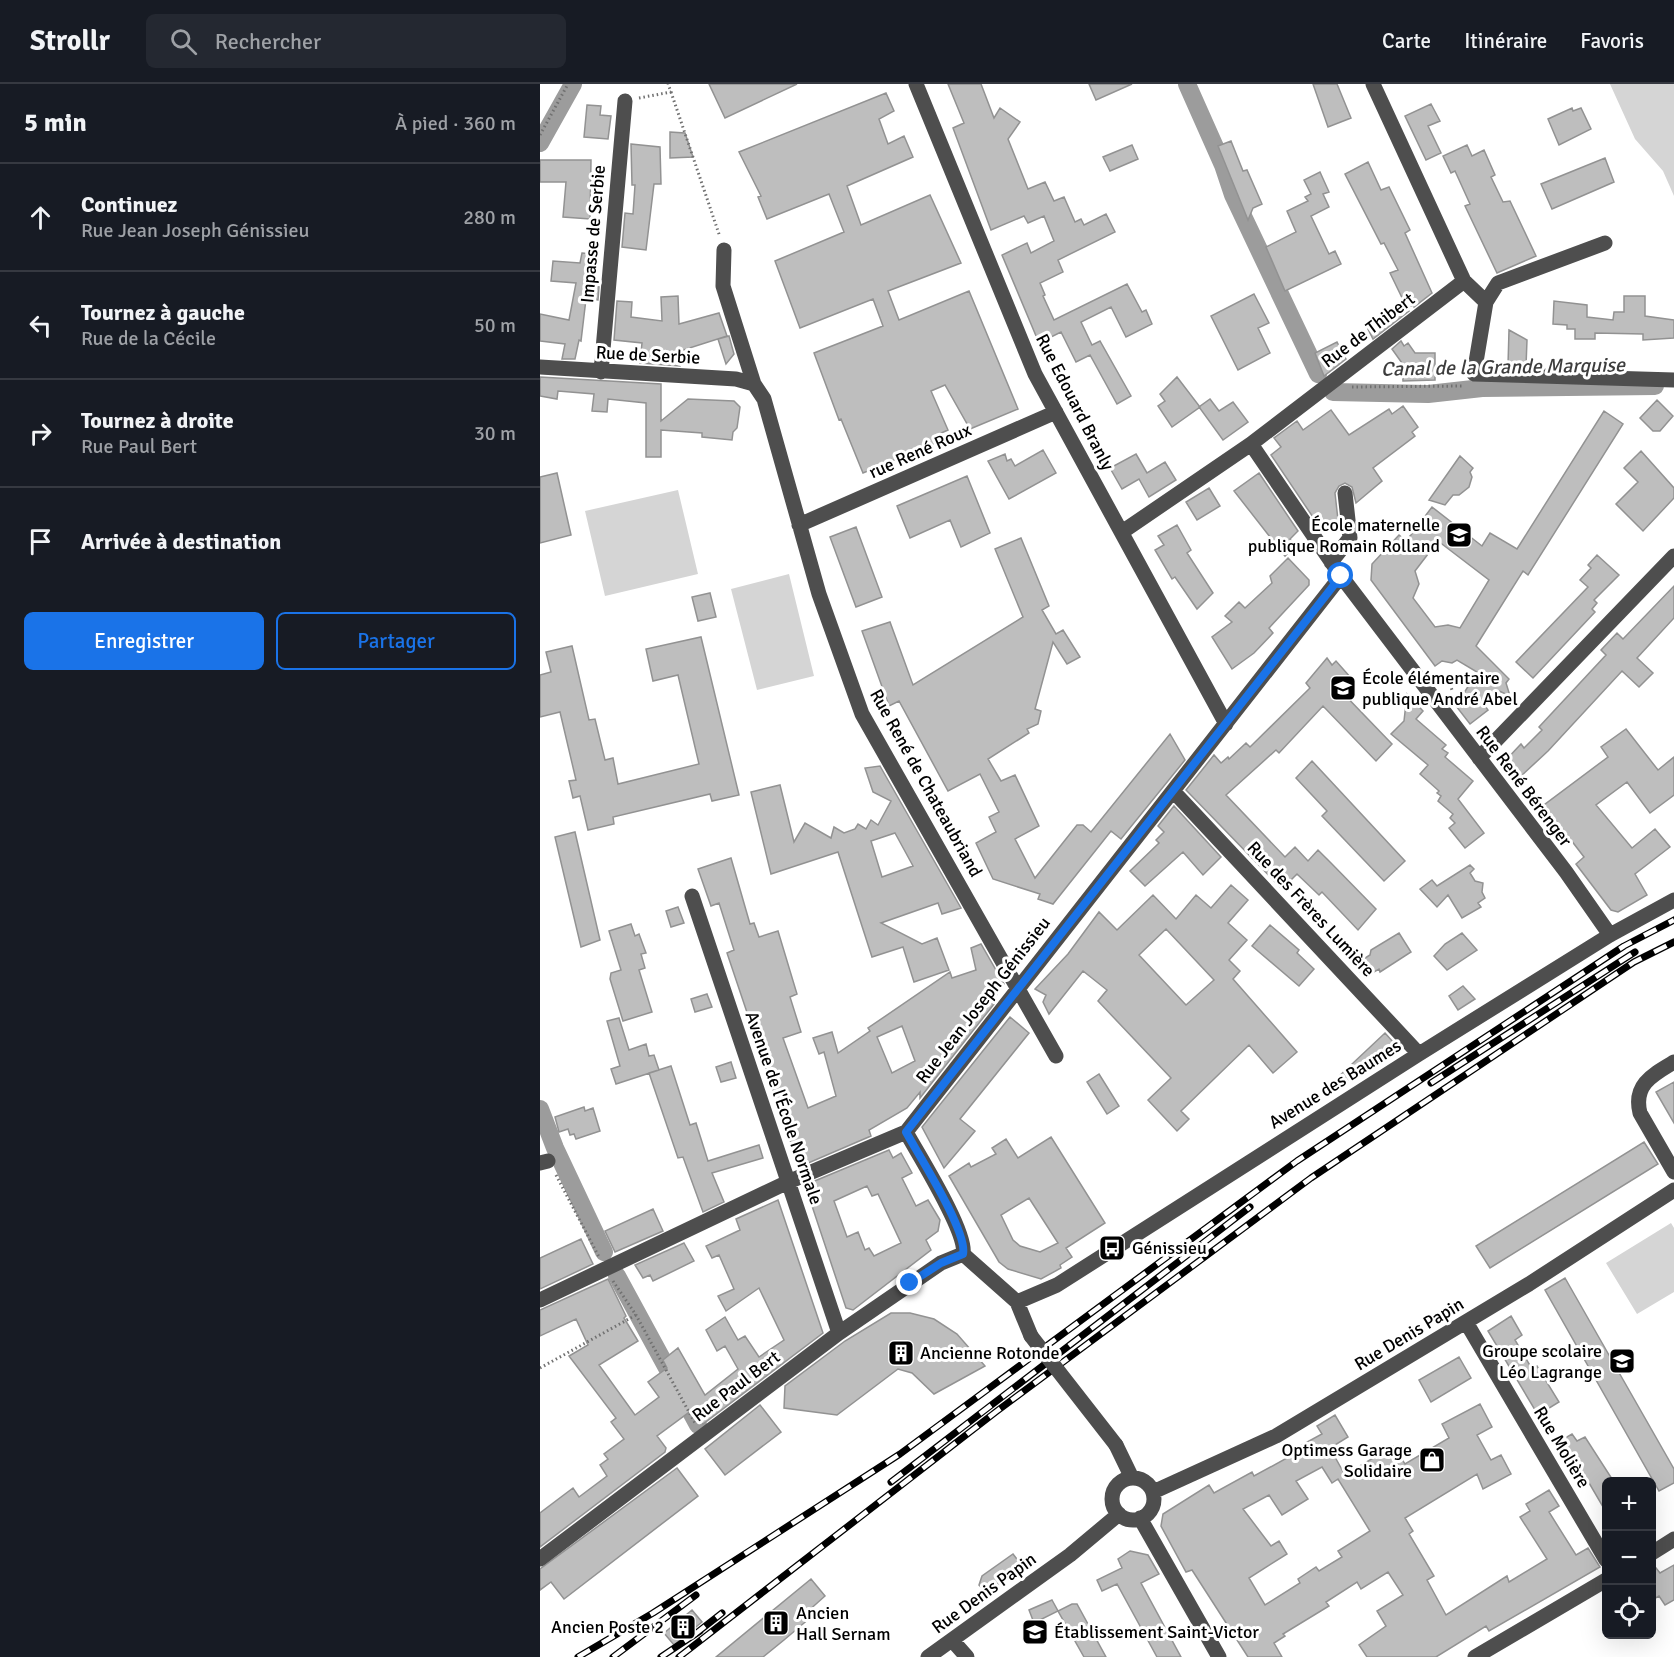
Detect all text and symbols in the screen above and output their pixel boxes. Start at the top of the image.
search box [146,14,566,68]
text: Strollr [30,24,110,58]
icon: search [167,25,200,58]
text: Rechercher [215,28,321,55]
text: Carte [1382,28,1431,54]
text: Itinéraire [1464,28,1547,54]
text: Favoris [1580,28,1644,54]
text: 5 min [24,107,87,139]
text: À pied · 360 m [395,111,516,136]
street label: Impasse de Serbie [576,164,610,304]
text: Continuez [81,191,177,218]
icon: ahead [24,201,57,234]
text: 280 m [463,205,516,230]
text: Rue Jean Joseph Génissieu [81,218,309,243]
street label: Rue de Thibert [1317,288,1419,372]
text: Tournez à gauche [81,299,245,326]
icon: left [24,309,57,342]
text: 50 m [474,313,516,338]
text: Rue de la Cécile [81,326,216,351]
street label: Rue Edouard Branly [1031,330,1119,475]
street label: Rue de Serbie [595,341,701,369]
water label: Canal de la Grande Marquise [1381,352,1626,382]
text: Tournez à droite [81,407,234,434]
icon: right [24,417,57,450]
street label: rue René Roux [865,418,975,483]
text: 30 m [474,421,516,446]
text: Rue Paul Bert [81,434,197,459]
place label: École maternelle publique Romain Rolland [1248,514,1440,557]
school or university icon: École maternelle publique Romain Rolland [1444,520,1474,550]
icon: arrive [24,525,57,558]
text: Arrivée à destination [81,528,281,555]
route start [1327,562,1353,588]
button: Enregistrer [24,612,264,670]
button: Partager [276,612,516,670]
place label: École élémentaire publique André Abel [1362,667,1518,710]
school or university icon: École élémentaire publique André Abel [1328,673,1358,703]
street label: Rue René de Chateaubriand [865,685,987,881]
street label: Rue René Bérenger [1471,721,1577,851]
street label: Rue des Frères Lumière [1242,837,1380,981]
street label: Rue Jean Joseph Génissieu [911,912,1055,1088]
street label: Avenue de l'École Normale [741,1009,827,1207]
street label: Avenue des Baumes [1265,1034,1405,1134]
bus stop icon: Génissieu [1097,1233,1127,1263]
place label: Génissieu [1132,1237,1207,1259]
route end [896,1269,922,1295]
street label: Rue Denis Papin [1350,1293,1468,1375]
building icon: Ancienne Rotonde [886,1338,916,1368]
place label: Groupe scolaire Léo Lagrange [1482,1340,1602,1383]
place label: Ancienne Rotonde [920,1342,1060,1364]
street label: Rue Paul Bert [688,1346,784,1426]
school or university icon: Groupe scolaire Léo Lagrange [1607,1346,1637,1376]
street label: Rue Molière [1529,1402,1595,1492]
place label: Optimess Garage Solidaire [1281,1439,1412,1482]
shop icon: Optimess Garage Solidaire [1417,1445,1447,1475]
map controls [1602,1477,1656,1639]
button: + [1602,1477,1656,1531]
button: − [1602,1531,1656,1585]
street label: Rue Denis Papin [928,1548,1040,1638]
button: locate [1602,1585,1656,1639]
place label: Ancien Hall Sernam [796,1602,891,1645]
building icon: Ancien Hall Sernam [761,1608,791,1638]
building icon: Ancien Poste 2 [668,1612,698,1642]
place label: Ancien Poste 2 [551,1616,664,1638]
school or university icon: Établissement Saint-Victor [1020,1617,1050,1647]
place label: Établissement Saint-Victor [1054,1621,1259,1643]

